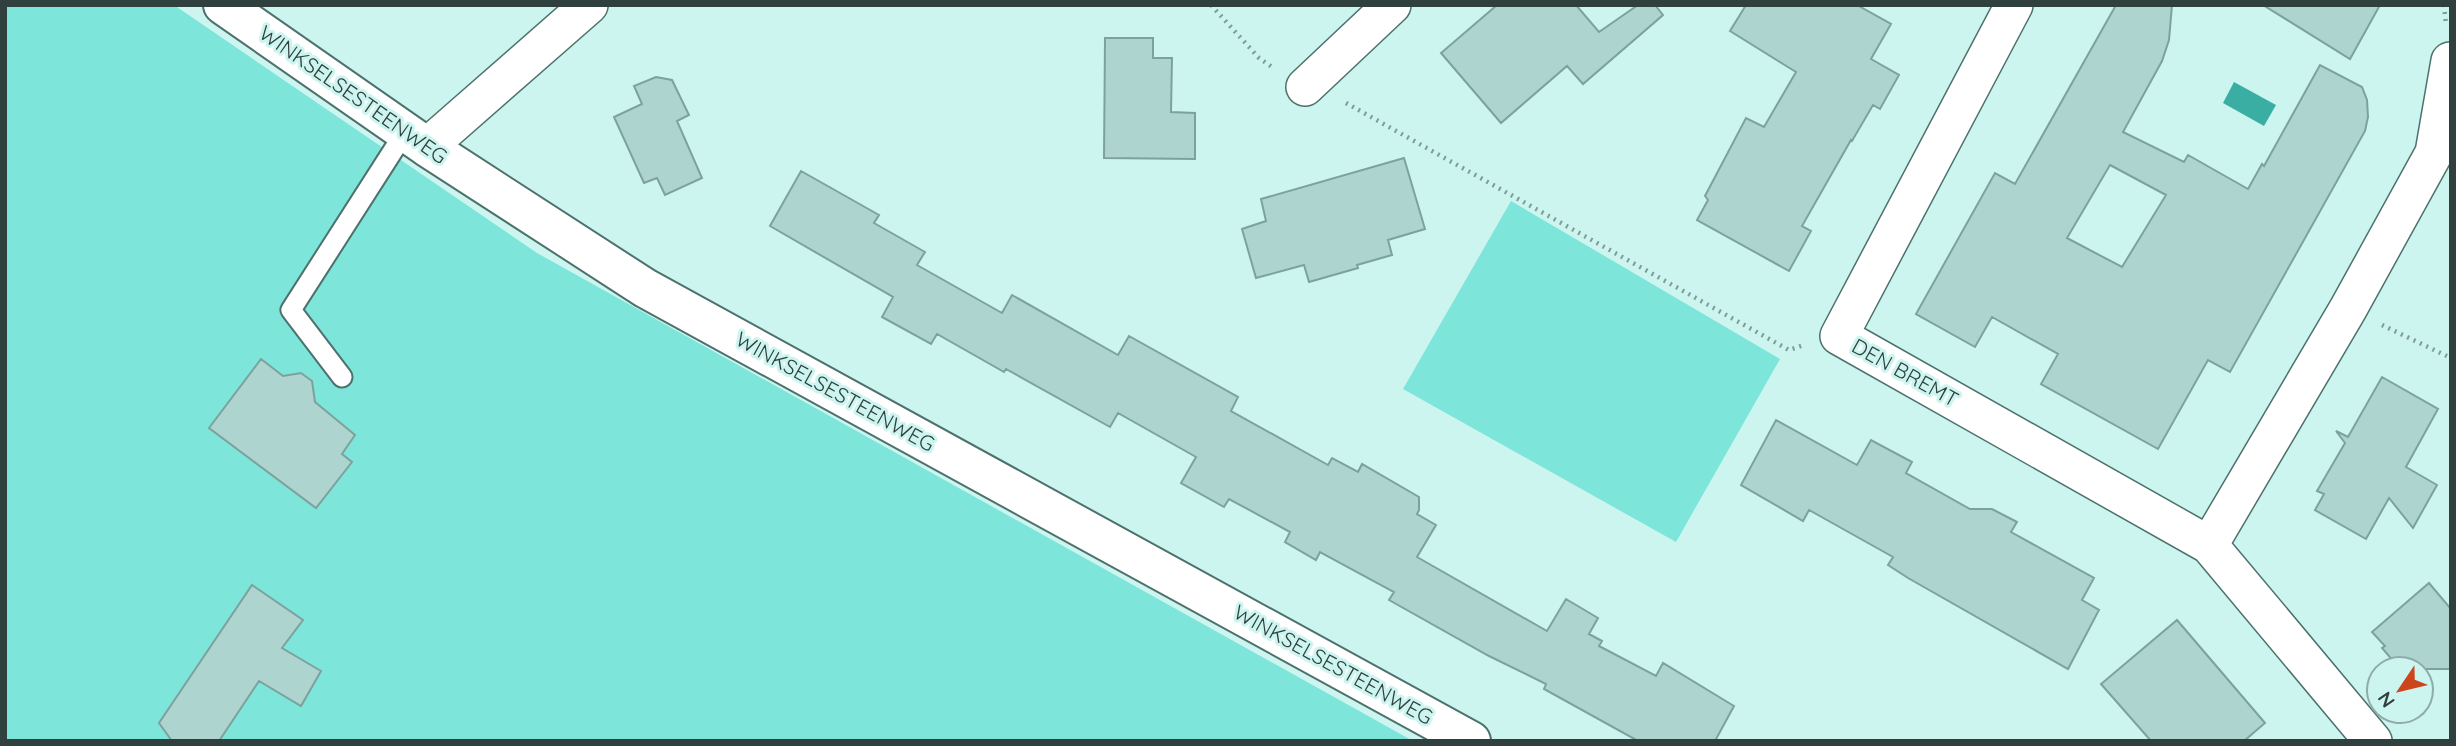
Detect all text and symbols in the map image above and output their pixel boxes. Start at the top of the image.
street label: WINKSELSESTEENWEG [254,19,453,169]
street label: WINKSELSESTEENWEG [731,325,940,457]
street label: DEN BREMT [1848,332,1963,412]
street label: WINKSELSESTEENWEG [1229,598,1438,730]
north arrow [2365,655,2435,725]
text: N [2372,687,2400,712]

